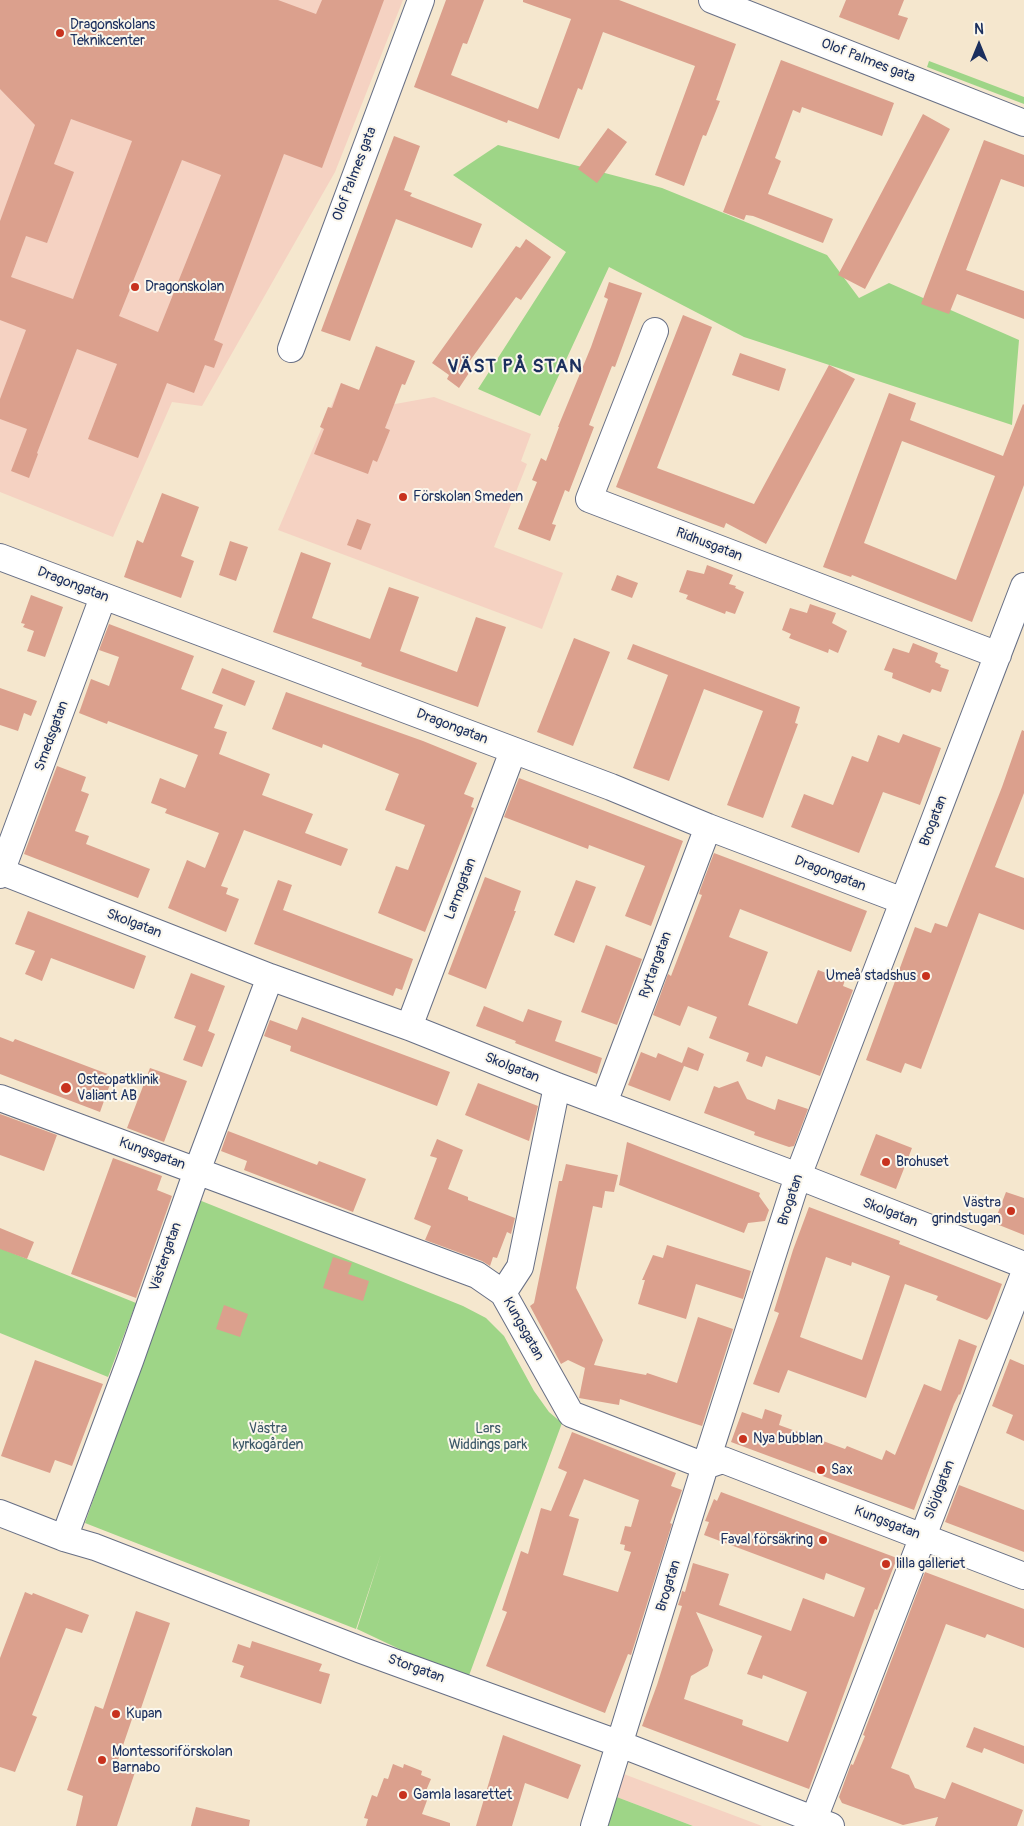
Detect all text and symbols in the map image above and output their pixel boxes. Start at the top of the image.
place label: Dragonskolans Teknikcenter [70,17,155,49]
north arrow [954,20,1004,70]
text: N [974,21,984,38]
marker: Dragonskolans Teknikcenter [54,27,66,39]
street label: Olof Palmes gata [819,35,917,87]
street label: Olof Palmes gata [329,125,381,223]
place label: Dragonskolan [145,279,224,295]
marker: Dragonskolan [129,281,141,293]
district label: VÄST PÅ STAN [446,356,584,378]
place label: Förskolan Smeden [413,489,523,505]
marker: Förskolan Smeden [397,491,409,503]
street label: Ridhusgatan [673,525,745,565]
street label: Dragongatan [35,564,111,606]
street label: Smedsgatan [32,699,72,773]
street label: Dragongatan [414,706,490,748]
street label: Brogatan [917,793,951,849]
street label: Dragongatan [792,853,868,895]
street label: Larmgatan [442,856,480,922]
street label: Skolgatan [104,906,164,942]
street label: Ryttargatan [636,929,676,1001]
place label: Umeå stadshus [826,968,916,984]
marker: Umeå stadshus [920,970,932,982]
street label: Skolgatan [482,1049,542,1087]
place label: Osteopatklinik Valiant AB [77,1072,158,1104]
marker: Osteopatklinik Valiant AB [59,1081,73,1095]
street label: Kungsgatan [116,1134,188,1174]
place label: Brohuset [896,1154,949,1170]
marker: Brohuset [880,1156,892,1168]
street label: Brogatan [775,1172,807,1228]
street label: Skolgatan [860,1195,920,1231]
place label: Västra grindstugan [932,1195,1001,1228]
marker: Västra grindstugan [1005,1205,1017,1217]
street label: Västergatan [146,1220,186,1294]
street label: Kungsgatan [499,1295,547,1363]
park label: Västra kyrkogården [233,1421,303,1454]
park label: Lars Widdings park [449,1421,527,1454]
place label: Nya bubblan [753,1431,823,1447]
marker: Nya bubblan [737,1433,749,1445]
street label: Slöjdgatan [921,1458,959,1522]
place label: Sax [831,1462,853,1478]
marker: Sax [815,1464,827,1476]
street label: Kungsgatan [852,1503,922,1543]
place label: Faval försäkring [720,1532,813,1548]
marker: Faval försäkring [817,1534,829,1546]
place label: lilla galleriet [896,1556,965,1572]
street label: Brogatan [653,1558,685,1614]
marker: lilla galleriet [880,1558,892,1570]
street label: Storgatan [385,1651,447,1687]
place label: Kupan [126,1706,162,1722]
marker: Kupan [110,1708,122,1720]
place label: Montessoriförskolan Barnabo [112,1744,233,1776]
marker: Montessoriförskolan Barnabo [96,1754,108,1766]
place label: Gamla lasarettet [413,1787,512,1803]
marker: Gamla lasarettet [397,1789,409,1801]

